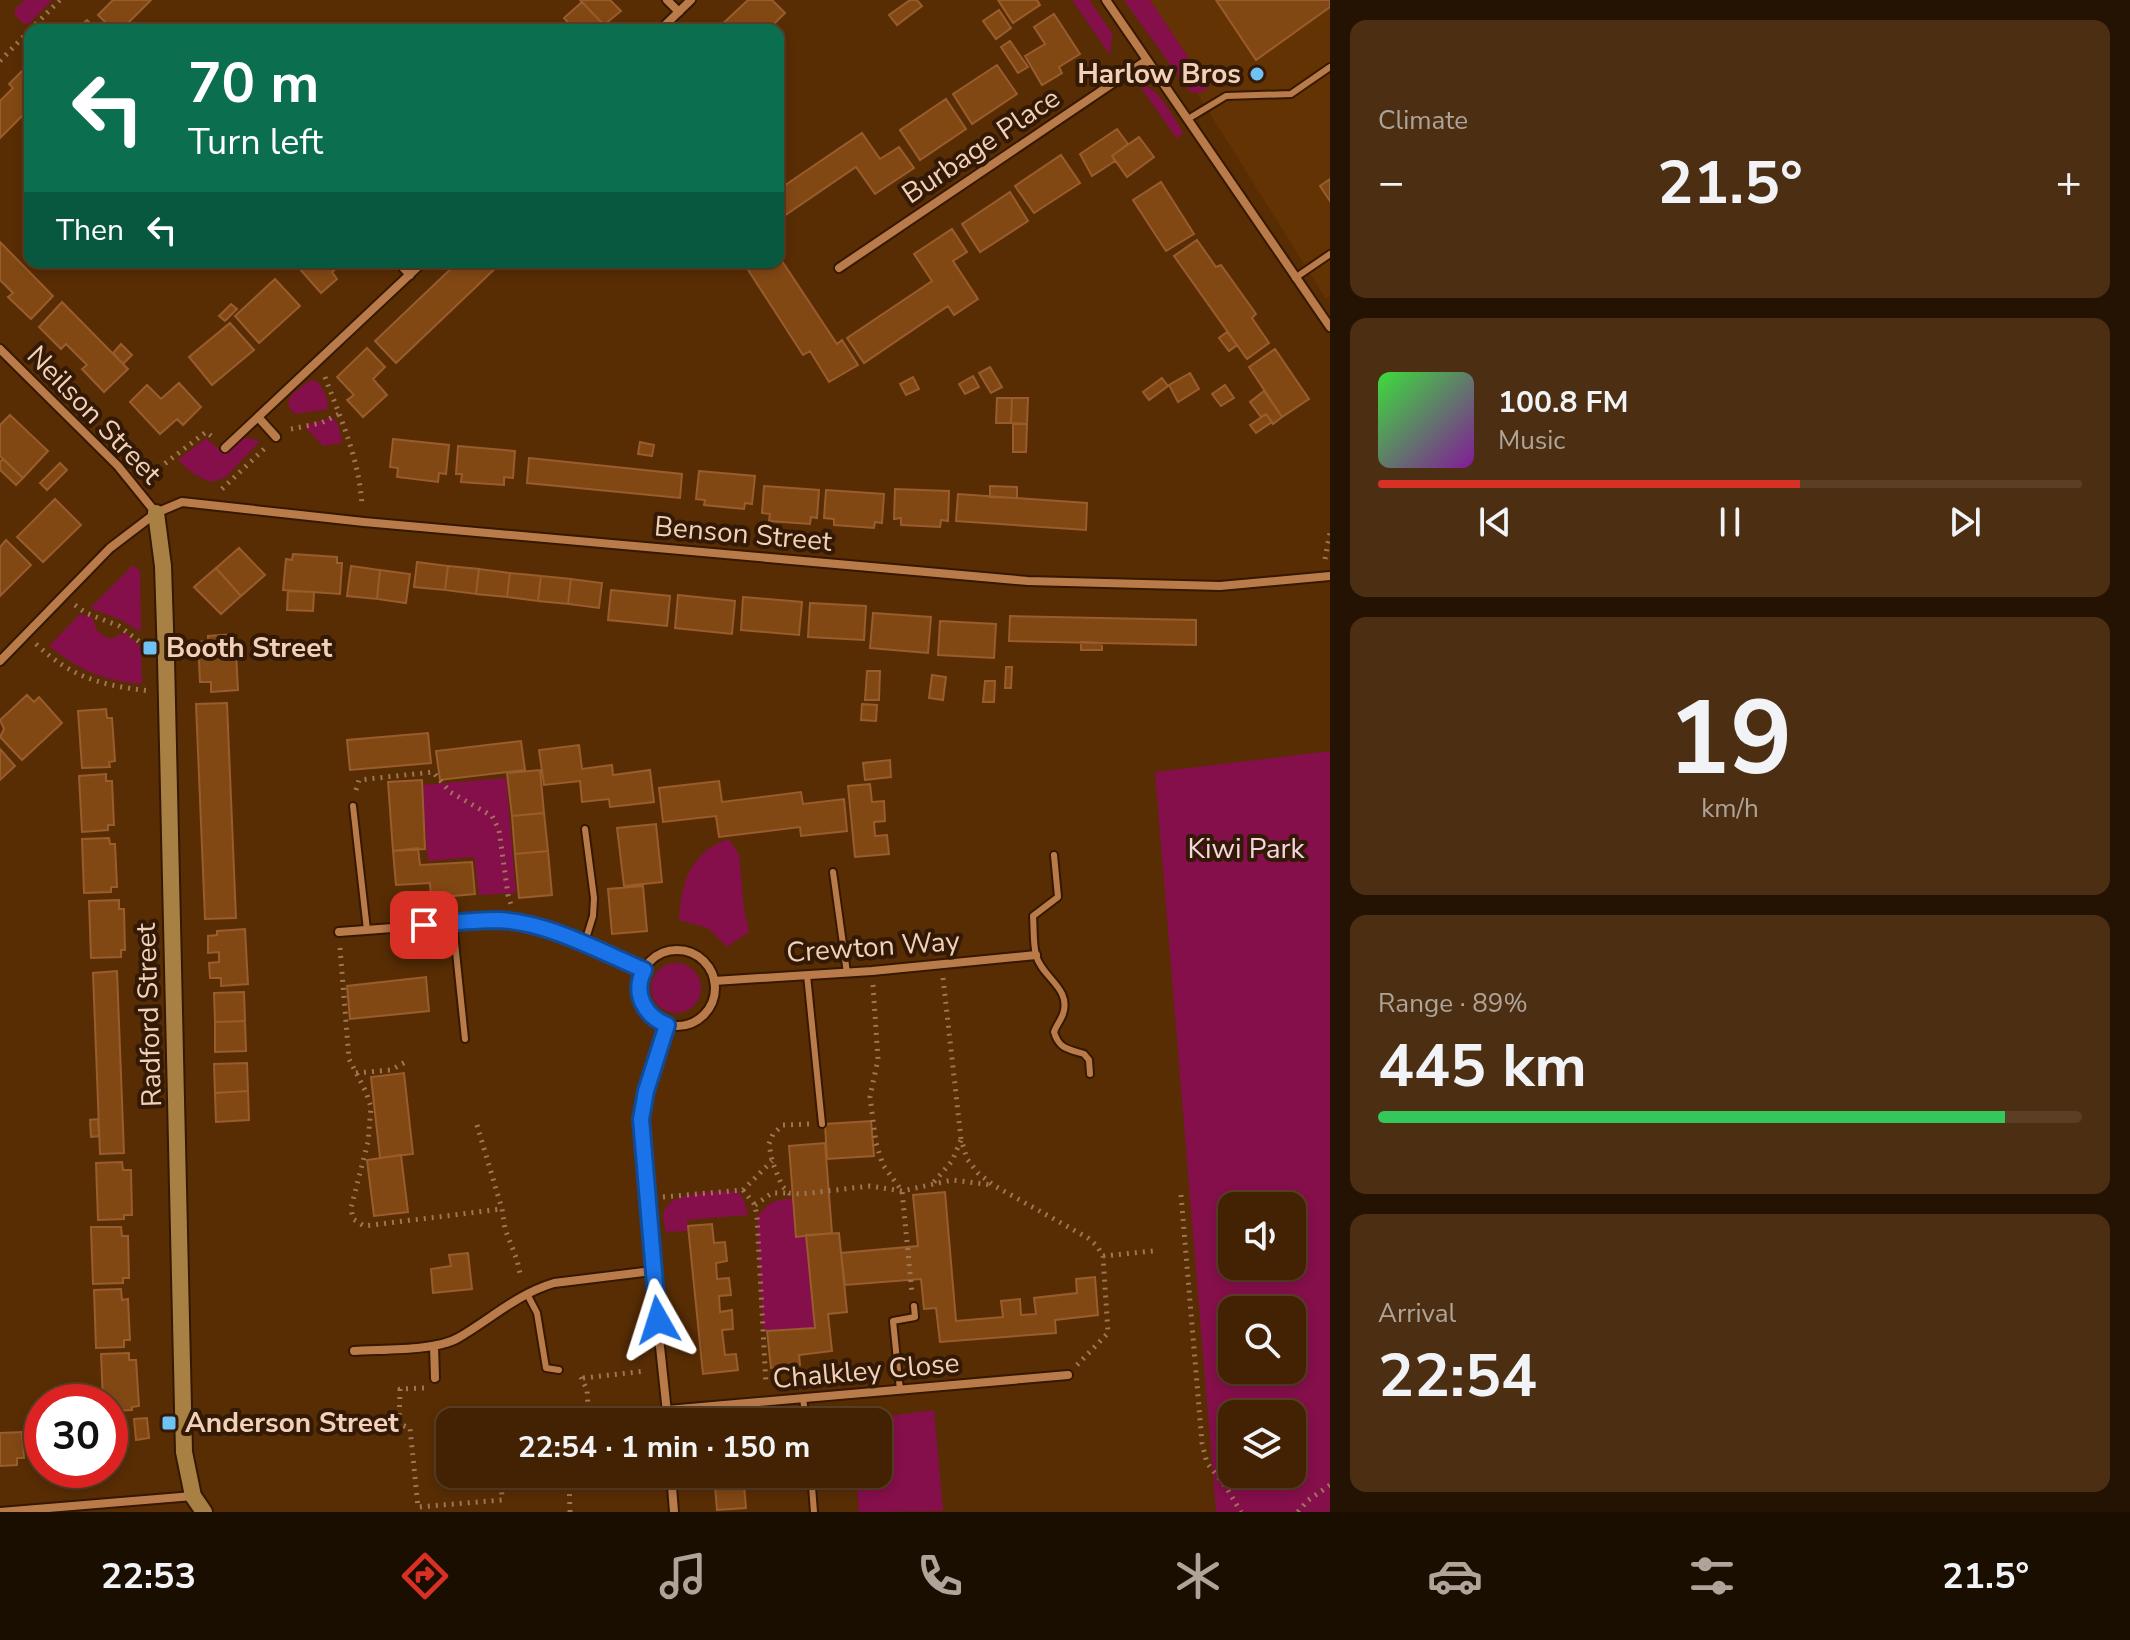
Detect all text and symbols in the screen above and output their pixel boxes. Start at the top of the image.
text: 70 m [188,45,319,122]
place label: Harlow Bros [1077,55,1241,93]
icon: left [56,56,160,160]
marker: Harlow Bros [1248,65,1266,83]
street label: Burbage Place [895,79,1067,213]
text: Climate [1378,103,1468,138]
text: Turn left [188,118,323,167]
text: 21.5° [1657,142,1803,224]
text: − [1378,153,1404,213]
text: + [2056,153,2082,213]
icon: left [140,208,184,252]
text: Then [56,210,124,251]
street label: Neilson Street [18,337,170,493]
text: 100.8 FM [1498,382,1628,423]
text: Music [1498,423,1565,458]
icon: previous [1473,500,1517,544]
icon: pause [1708,500,1752,544]
icon: next [1943,500,1987,544]
street label: Benson Street [653,507,834,561]
place label: Booth Street [166,629,332,667]
marker: Booth Street [141,639,159,657]
text: 19 [1668,668,1792,810]
text: km/h [1701,791,1759,826]
park label: Kiwi Park [1187,830,1306,868]
pin [390,891,458,959]
icon: arrive [402,903,446,947]
street label: Radford Street [127,922,171,1108]
street label: Crewton Way [785,922,962,972]
text: Range · 89% [1378,986,1528,1021]
text: 445 km [1378,1025,1587,1107]
map controls [1218,1192,1306,1488]
button: sound [1218,1192,1306,1280]
position arrow [616,1278,700,1362]
button: search [1218,1296,1306,1384]
text: Arrival [1378,1296,1456,1331]
text: 22:54 [1378,1335,1537,1417]
street label: Chalkley Close [771,1344,961,1398]
speed limit sign: 30 [24,1384,128,1488]
button: layers [1218,1400,1306,1488]
place label: Anderson Street [185,1404,399,1442]
marker: Anderson Street [160,1414,178,1432]
text: 22:54 · 1 min · 150 m [518,1427,810,1468]
icon: directions [397,1548,453,1604]
icon: music [655,1548,711,1604]
icon: phone [912,1548,968,1604]
icon: climate [1170,1548,1226,1604]
icon: car [1427,1548,1483,1604]
icon: filters [1684,1548,1740,1604]
text: 22:53 [101,1552,196,1601]
text: 21.5° [1942,1552,2029,1601]

